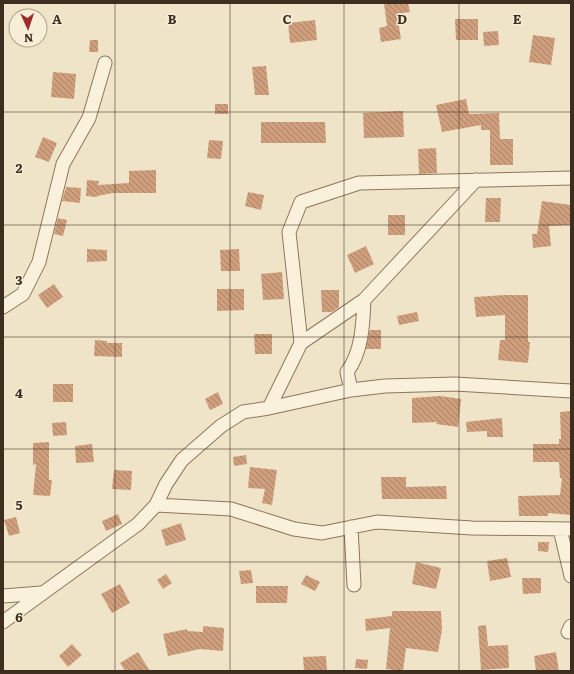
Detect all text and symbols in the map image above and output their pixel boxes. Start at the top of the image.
north arrow [8,8,48,48]
text: A [52,9,62,28]
text: B [168,9,177,28]
text: C [282,9,292,28]
text: D [397,9,407,28]
text: E [513,9,522,28]
text: N [24,31,34,47]
text: 2 [16,158,23,177]
text: 3 [15,270,23,289]
text: 4 [15,383,23,402]
text: 5 [15,495,23,514]
text: 6 [15,607,23,626]

